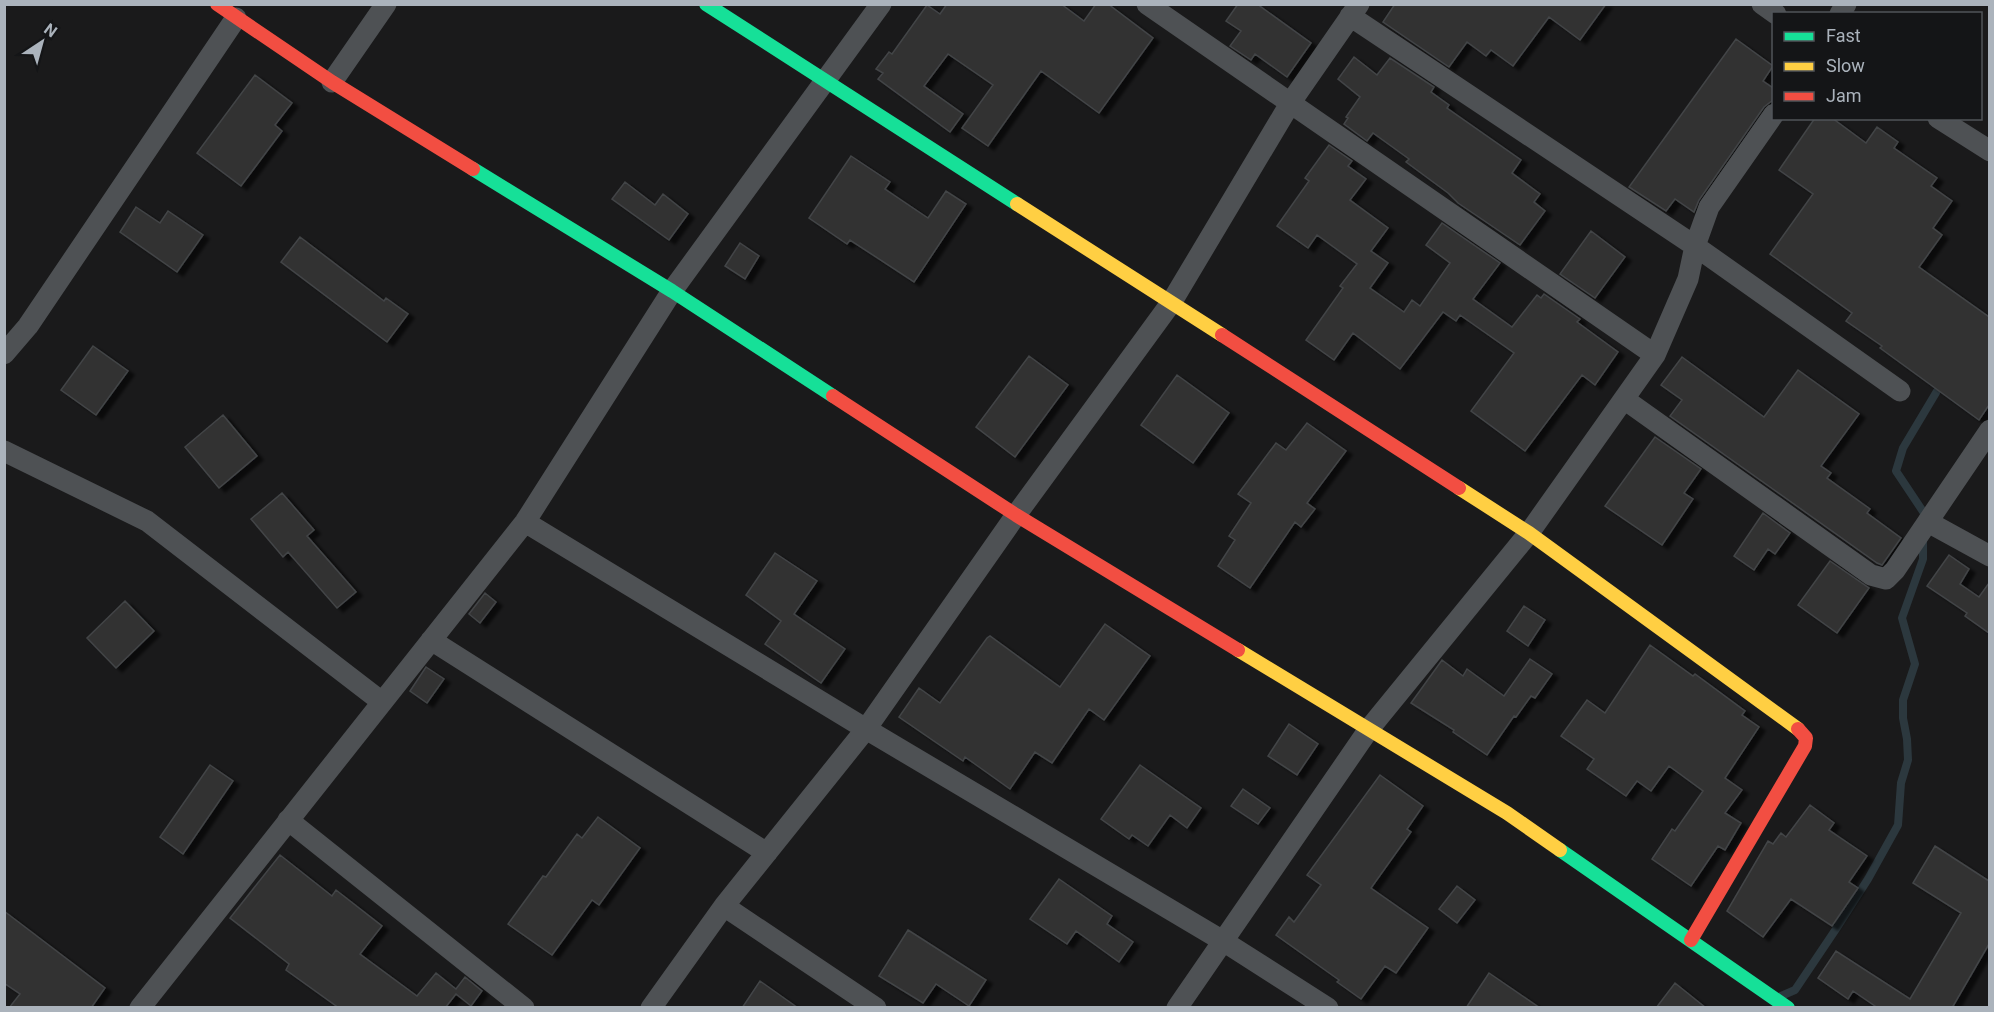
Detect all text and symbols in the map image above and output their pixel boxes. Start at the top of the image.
north arrow [12,12,72,72]
legend [1772,12,1982,120]
text: N [40,19,61,41]
text: Fast [1826,25,1861,46]
text: Slow [1826,55,1865,76]
text: Jam [1826,85,1862,106]

